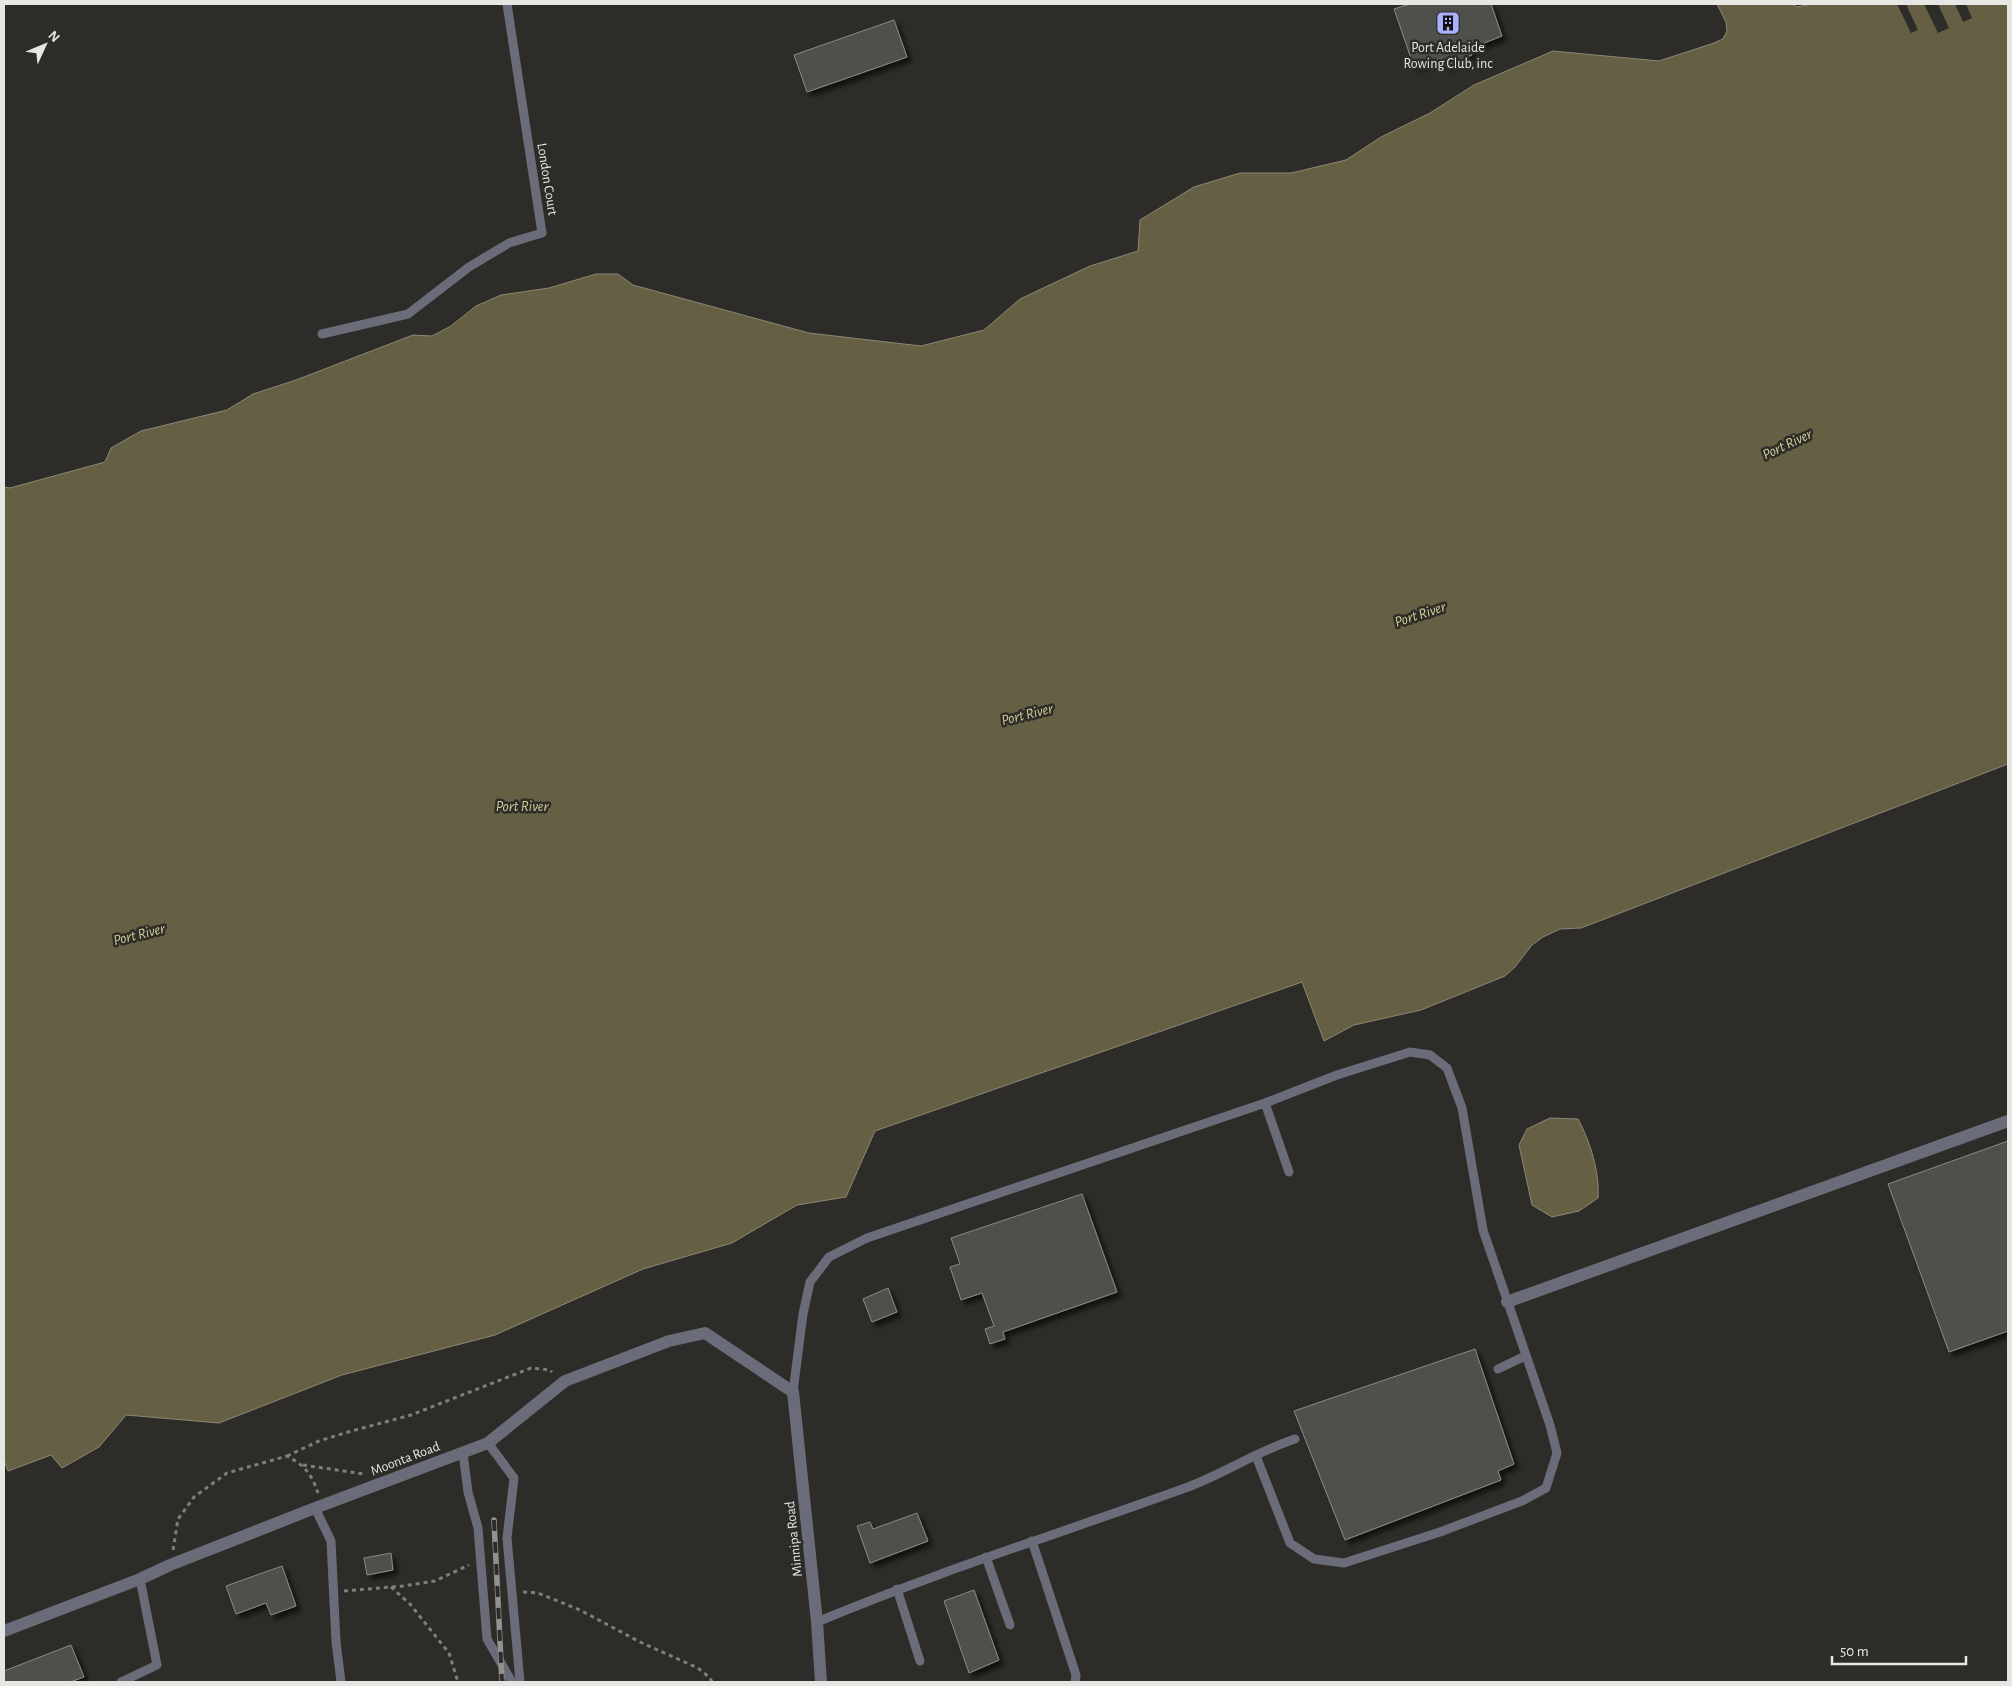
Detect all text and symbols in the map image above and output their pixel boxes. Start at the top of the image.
building icon: Port Adelaide Rowing Club, inc [1435,10,1461,36]
north arrow [20,20,70,70]
text: N [45,28,62,45]
place label: Port Adelaide Rowing Club, inc [1403,41,1493,71]
street label: London Court [534,142,560,217]
water label: Port River [1760,426,1815,462]
water label: Port River [1393,599,1449,630]
water label: Port River [1000,701,1056,728]
water label: Port River [496,799,549,814]
water label: Port River [112,921,168,948]
street label: Moonta Road [369,1439,442,1478]
street label: Minnipa Road [783,1500,805,1577]
scale bar [1832,1634,1966,1666]
text: 50 m [1840,1644,1869,1659]

